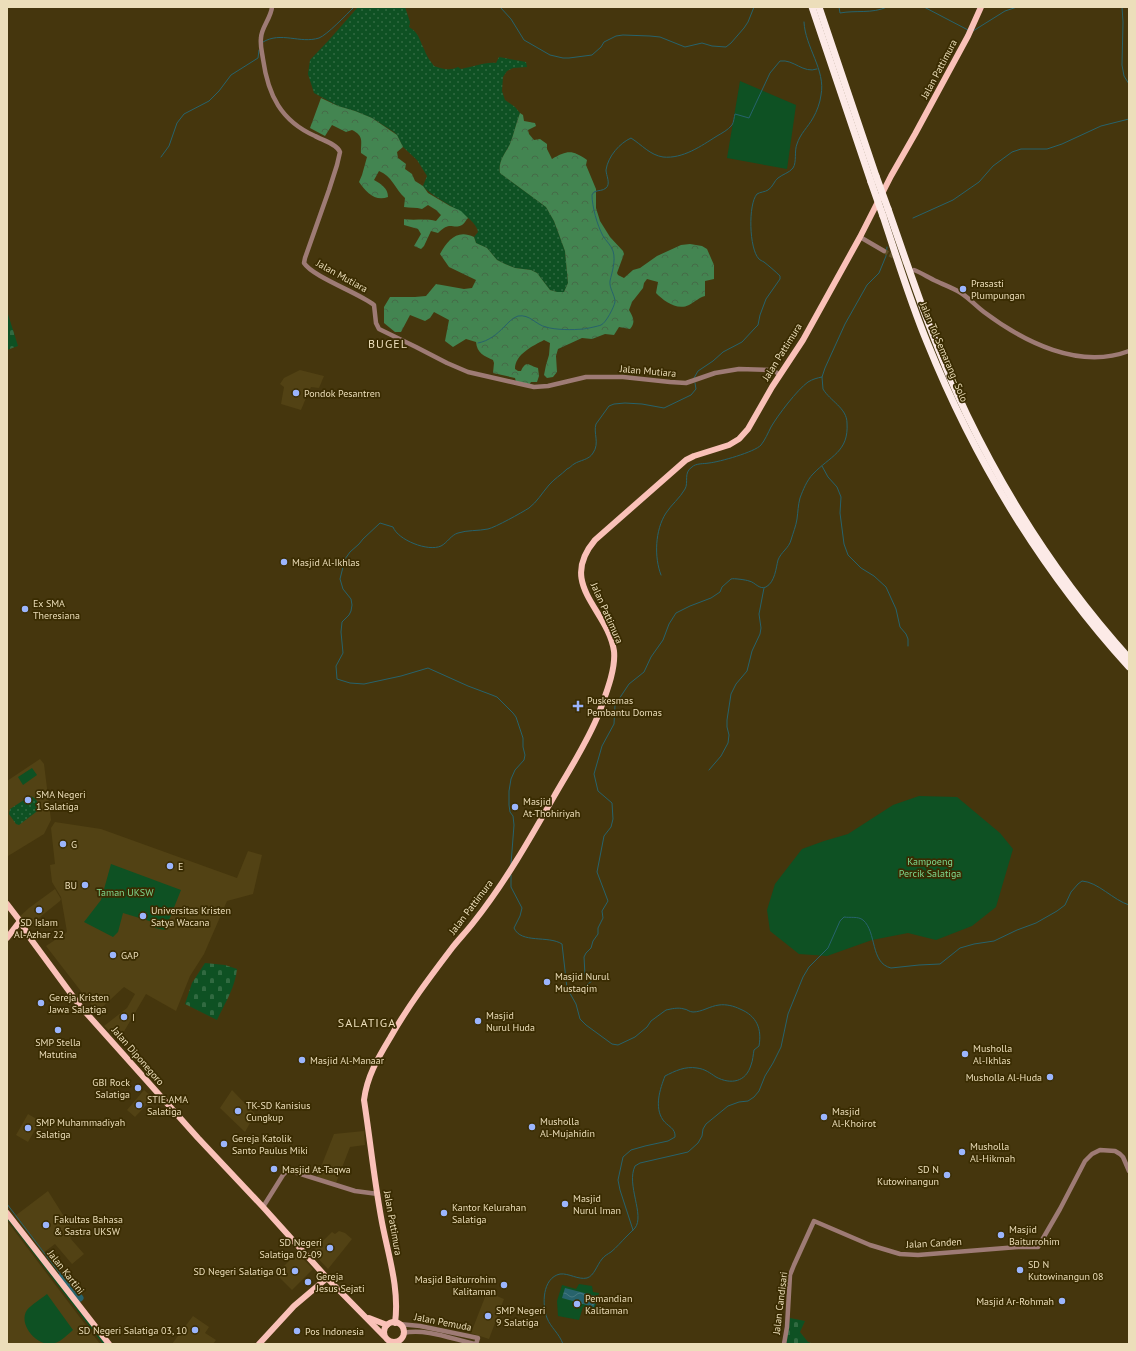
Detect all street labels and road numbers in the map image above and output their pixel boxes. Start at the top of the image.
street label: Jalan Pattimura [917,37,960,102]
street label: Jalan Mutiara [313,256,370,295]
street label: Jalan Tol Semarang–Solo [917,299,971,404]
street label: Jalan Pattimura [759,321,805,384]
street label: Jalan Mutiara [618,362,677,380]
street label: Jalan Pattimura [587,580,626,646]
street label: Jalan Pattimura [446,877,496,938]
street label: Jalan Diponegoro [108,1023,167,1088]
street label: Jalan Pattimura [381,1189,405,1256]
street label: Jalan Canden [905,1235,962,1251]
street label: Jalan Kartini [44,1246,87,1297]
street label: Jalan Candisari [770,1271,790,1336]
street label: Jalan Pemuda [412,1310,473,1334]

